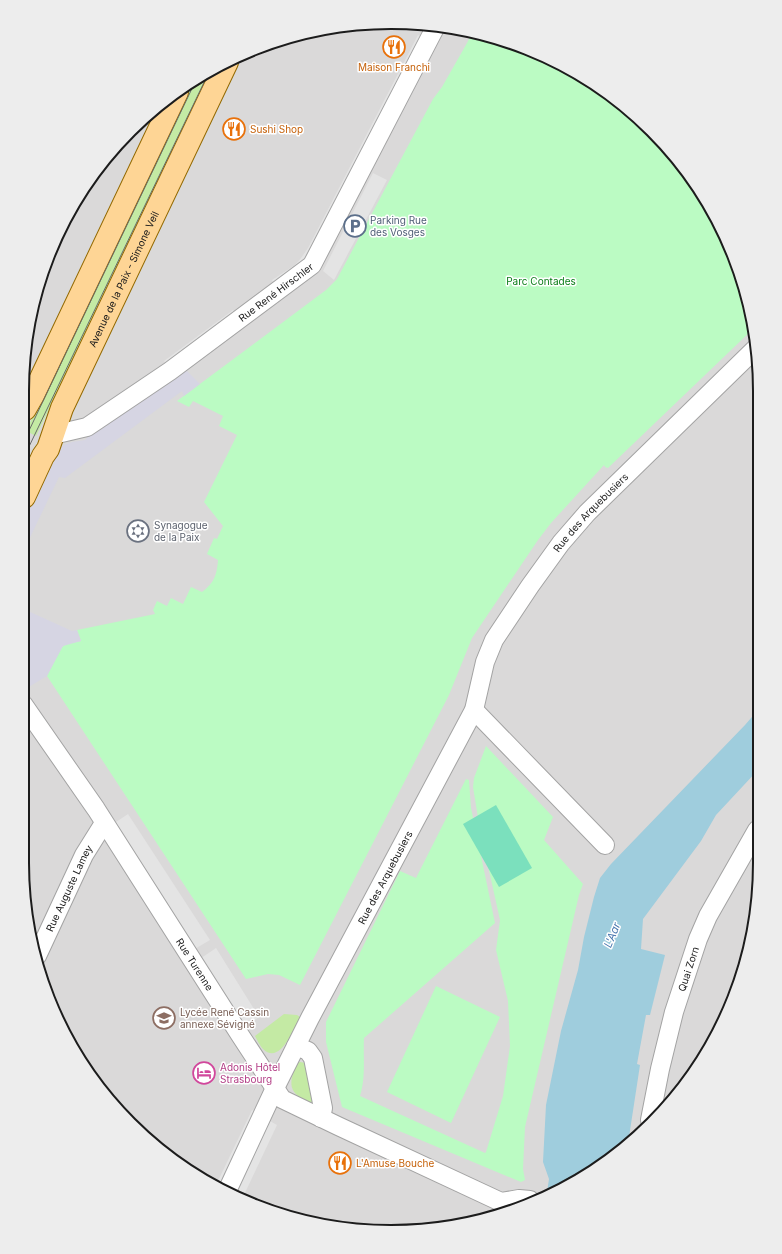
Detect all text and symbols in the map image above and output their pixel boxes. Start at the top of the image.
restaurant icon: Maison Franchi [381,34,407,60]
place label: Maison Franchi [358,61,430,73]
restaurant icon: Sushi Shop [221,116,247,142]
place label: Sushi Shop [250,123,303,135]
street label: Avenue de la Paix - Simone Veil [86,209,161,349]
parking icon: Parking Rue des Vosges [342,213,368,239]
place label: Parking Rue des Vosges [370,214,427,238]
street label: Rue René Hirschler [236,260,316,324]
park label: Parc Contades [506,275,576,287]
street label: Rue des Arquebusiers [551,470,630,554]
synagogue icon: Synagogue de la Paix [125,518,151,544]
place label: Synagogue de la Paix [154,519,208,543]
street label: Rue des Arquebusiers [355,829,415,926]
street label: Rue Auguste Lamey [43,842,95,933]
water label: L'Aar [601,919,624,950]
street label: Rue Turenne [174,936,216,993]
street label: Quai Zorn [675,945,701,993]
school or university icon: Lycée René Cassin annexe Sévigné [151,1005,177,1031]
place label: Lycée René Cassin annexe Sévigné [180,1006,269,1030]
hotel icon: Adonis Hôtel Strasbourg [191,1060,217,1086]
place label: Adonis Hôtel Strasbourg [220,1061,280,1085]
restaurant icon: L'Amuse Bouche [327,1150,353,1176]
place label: L'Amuse Bouche [356,1157,435,1169]

